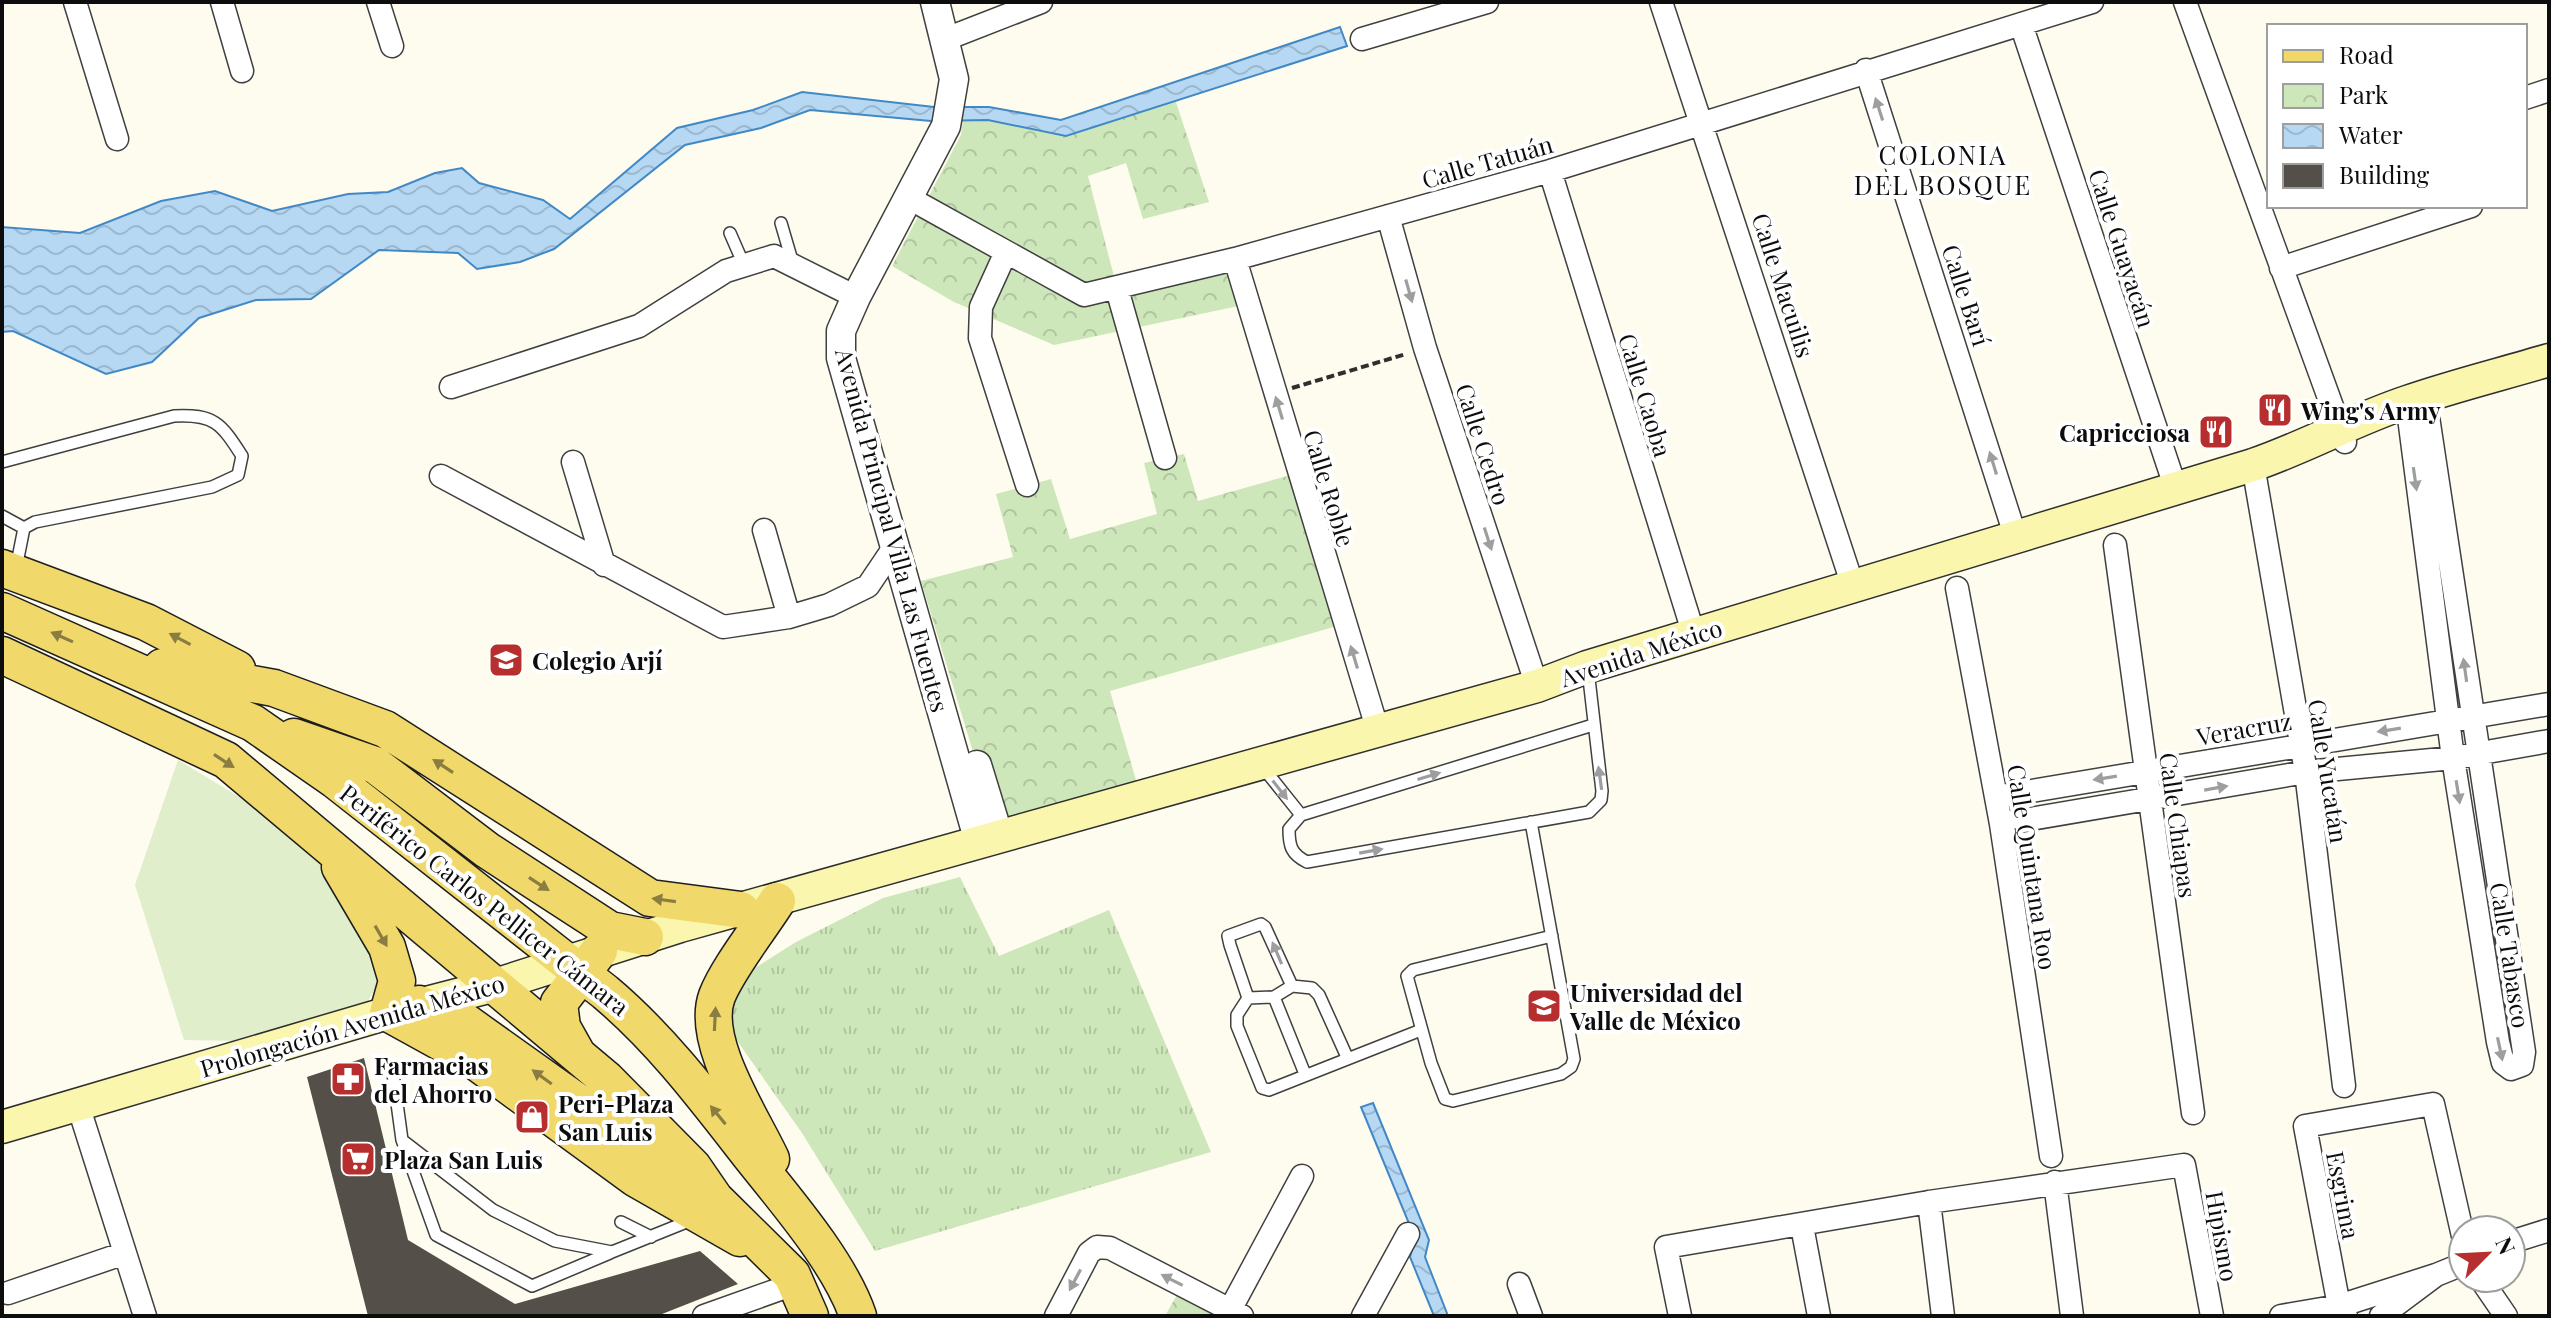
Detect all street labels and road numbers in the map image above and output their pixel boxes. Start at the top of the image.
street label: Calle Tatuán [1418,127,1556,195]
street label: Calle Guayacán [2082,165,2164,331]
street label: Calle Macuilis [1746,209,1822,361]
street label: Calle Barí [1936,240,1998,350]
street label: Calle Caoba [1612,330,1680,461]
street label: Avenida Principal Villa Las Fuentes [829,344,957,715]
street label: Calle Cedro [1449,379,1519,509]
street label: Calle Roble [1297,426,1363,550]
street label: Avenida México [1555,611,1726,694]
street label: Calle Yucatán [2302,697,2356,845]
street label: Veracruz [2193,704,2294,752]
street label: Calle Chiapas [2153,750,2205,900]
street label: Calle Quintana Roo [2001,762,2065,972]
street label: Periférico Carlos Pellicer Cámara [334,776,636,1022]
street label: Calle Tabasco [2484,880,2538,1030]
street label: Prolongación Avenida México [196,966,508,1084]
street label: Esgrima [2320,1148,2368,1242]
street label: Hipismo [2199,1188,2247,1284]

